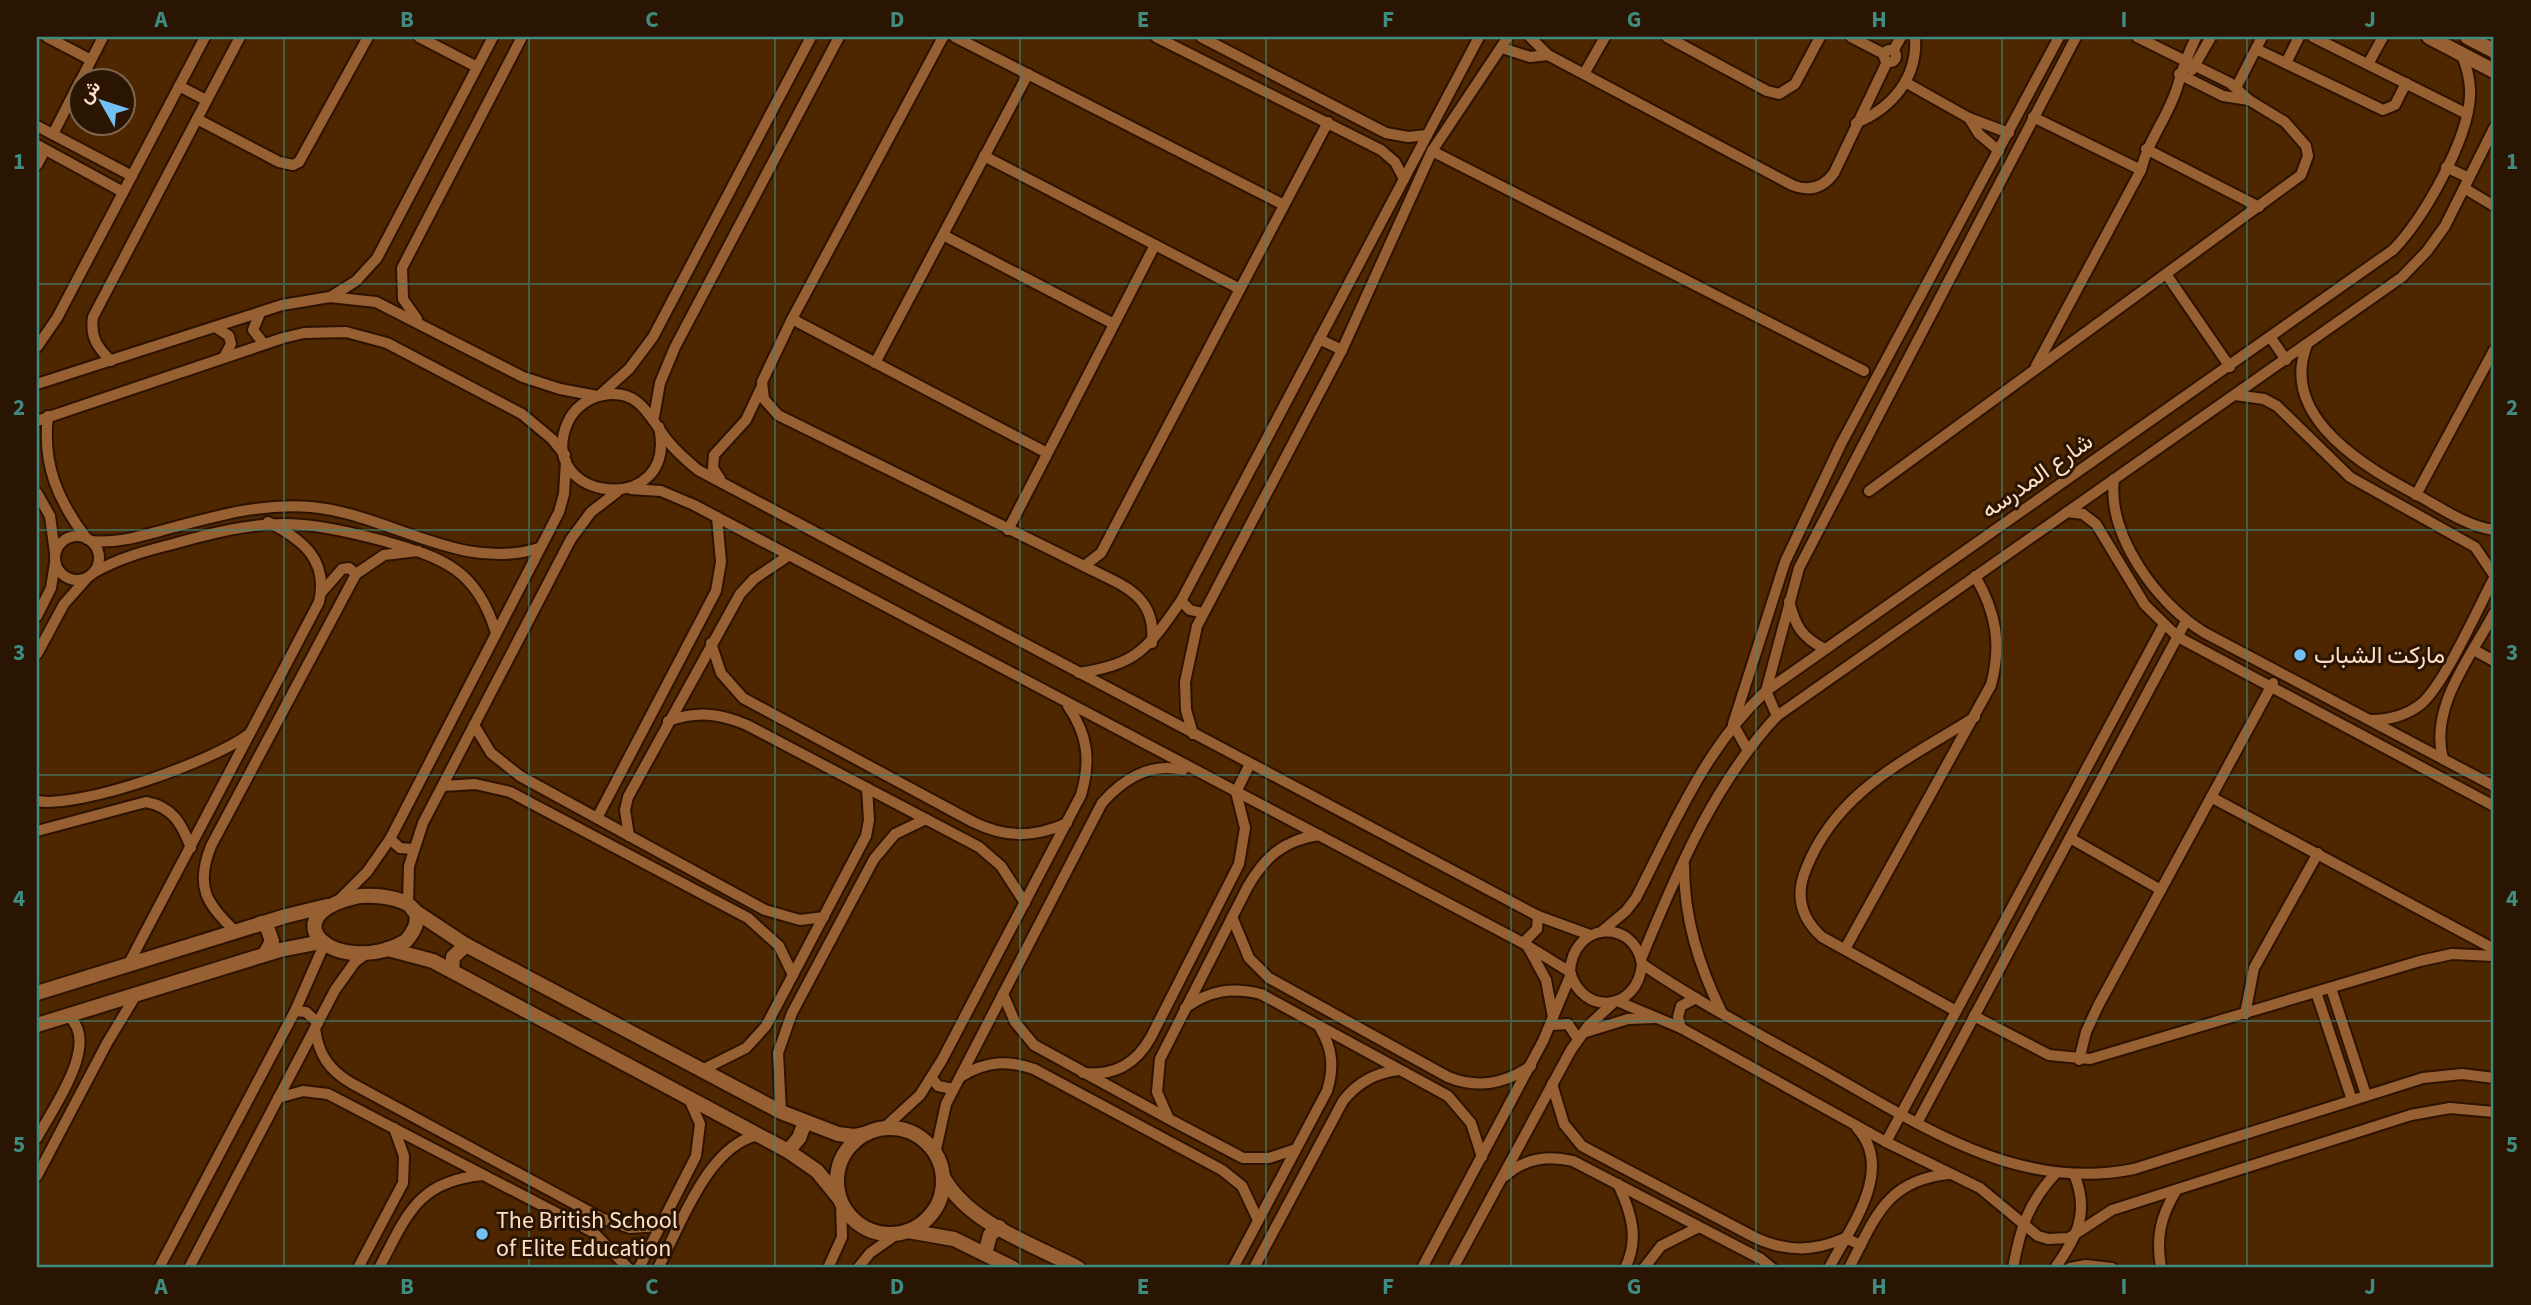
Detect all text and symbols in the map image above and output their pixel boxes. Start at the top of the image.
text: A [153,3,168,36]
text: B [400,3,414,36]
text: C [645,3,659,36]
text: D [890,3,904,36]
text: E [1137,3,1149,36]
text: F [1382,3,1394,36]
text: G [1627,3,1641,36]
text: H [1871,3,1887,36]
text: I [2121,3,2127,36]
text: J [2364,3,2376,36]
north arrow [66,66,136,136]
text: ش [72,75,108,110]
text: 1 [13,145,25,178]
text: 1 [2506,145,2518,178]
text: 2 [13,391,25,424]
text: 2 [2506,391,2518,424]
street label: شارع المدرسه [1974,424,2100,528]
text: 3 [13,636,25,669]
text: 3 [2506,636,2518,669]
place label: ماركت الشباب [2314,638,2445,673]
marker: ماركت الشباب [2292,647,2308,663]
text: 4 [13,882,25,915]
text: 4 [2506,882,2518,915]
text: 5 [13,1128,25,1161]
text: 5 [2506,1128,2518,1161]
place label: The British School of Elite Education [496,1203,678,1266]
marker: The British School of Elite Education [474,1226,490,1242]
text: A [153,1270,168,1303]
text: B [400,1270,414,1303]
text: C [645,1270,659,1303]
text: D [890,1270,904,1303]
text: E [1137,1270,1149,1303]
text: F [1382,1270,1394,1303]
text: G [1627,1270,1641,1303]
text: H [1871,1270,1887,1303]
text: I [2121,1270,2127,1303]
text: J [2364,1270,2376,1303]

